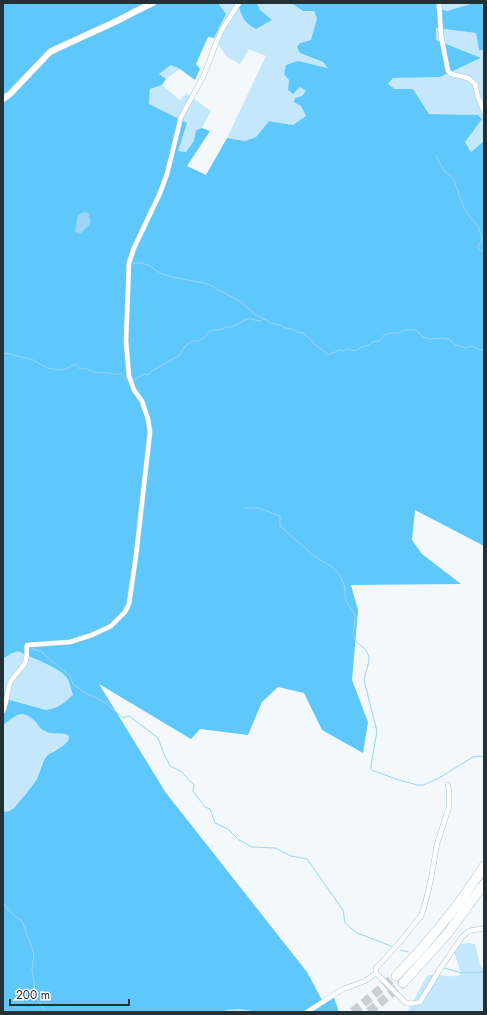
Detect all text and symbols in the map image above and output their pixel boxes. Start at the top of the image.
scale bar [10,981,129,1007]
text: 200 m [16,986,50,1004]

